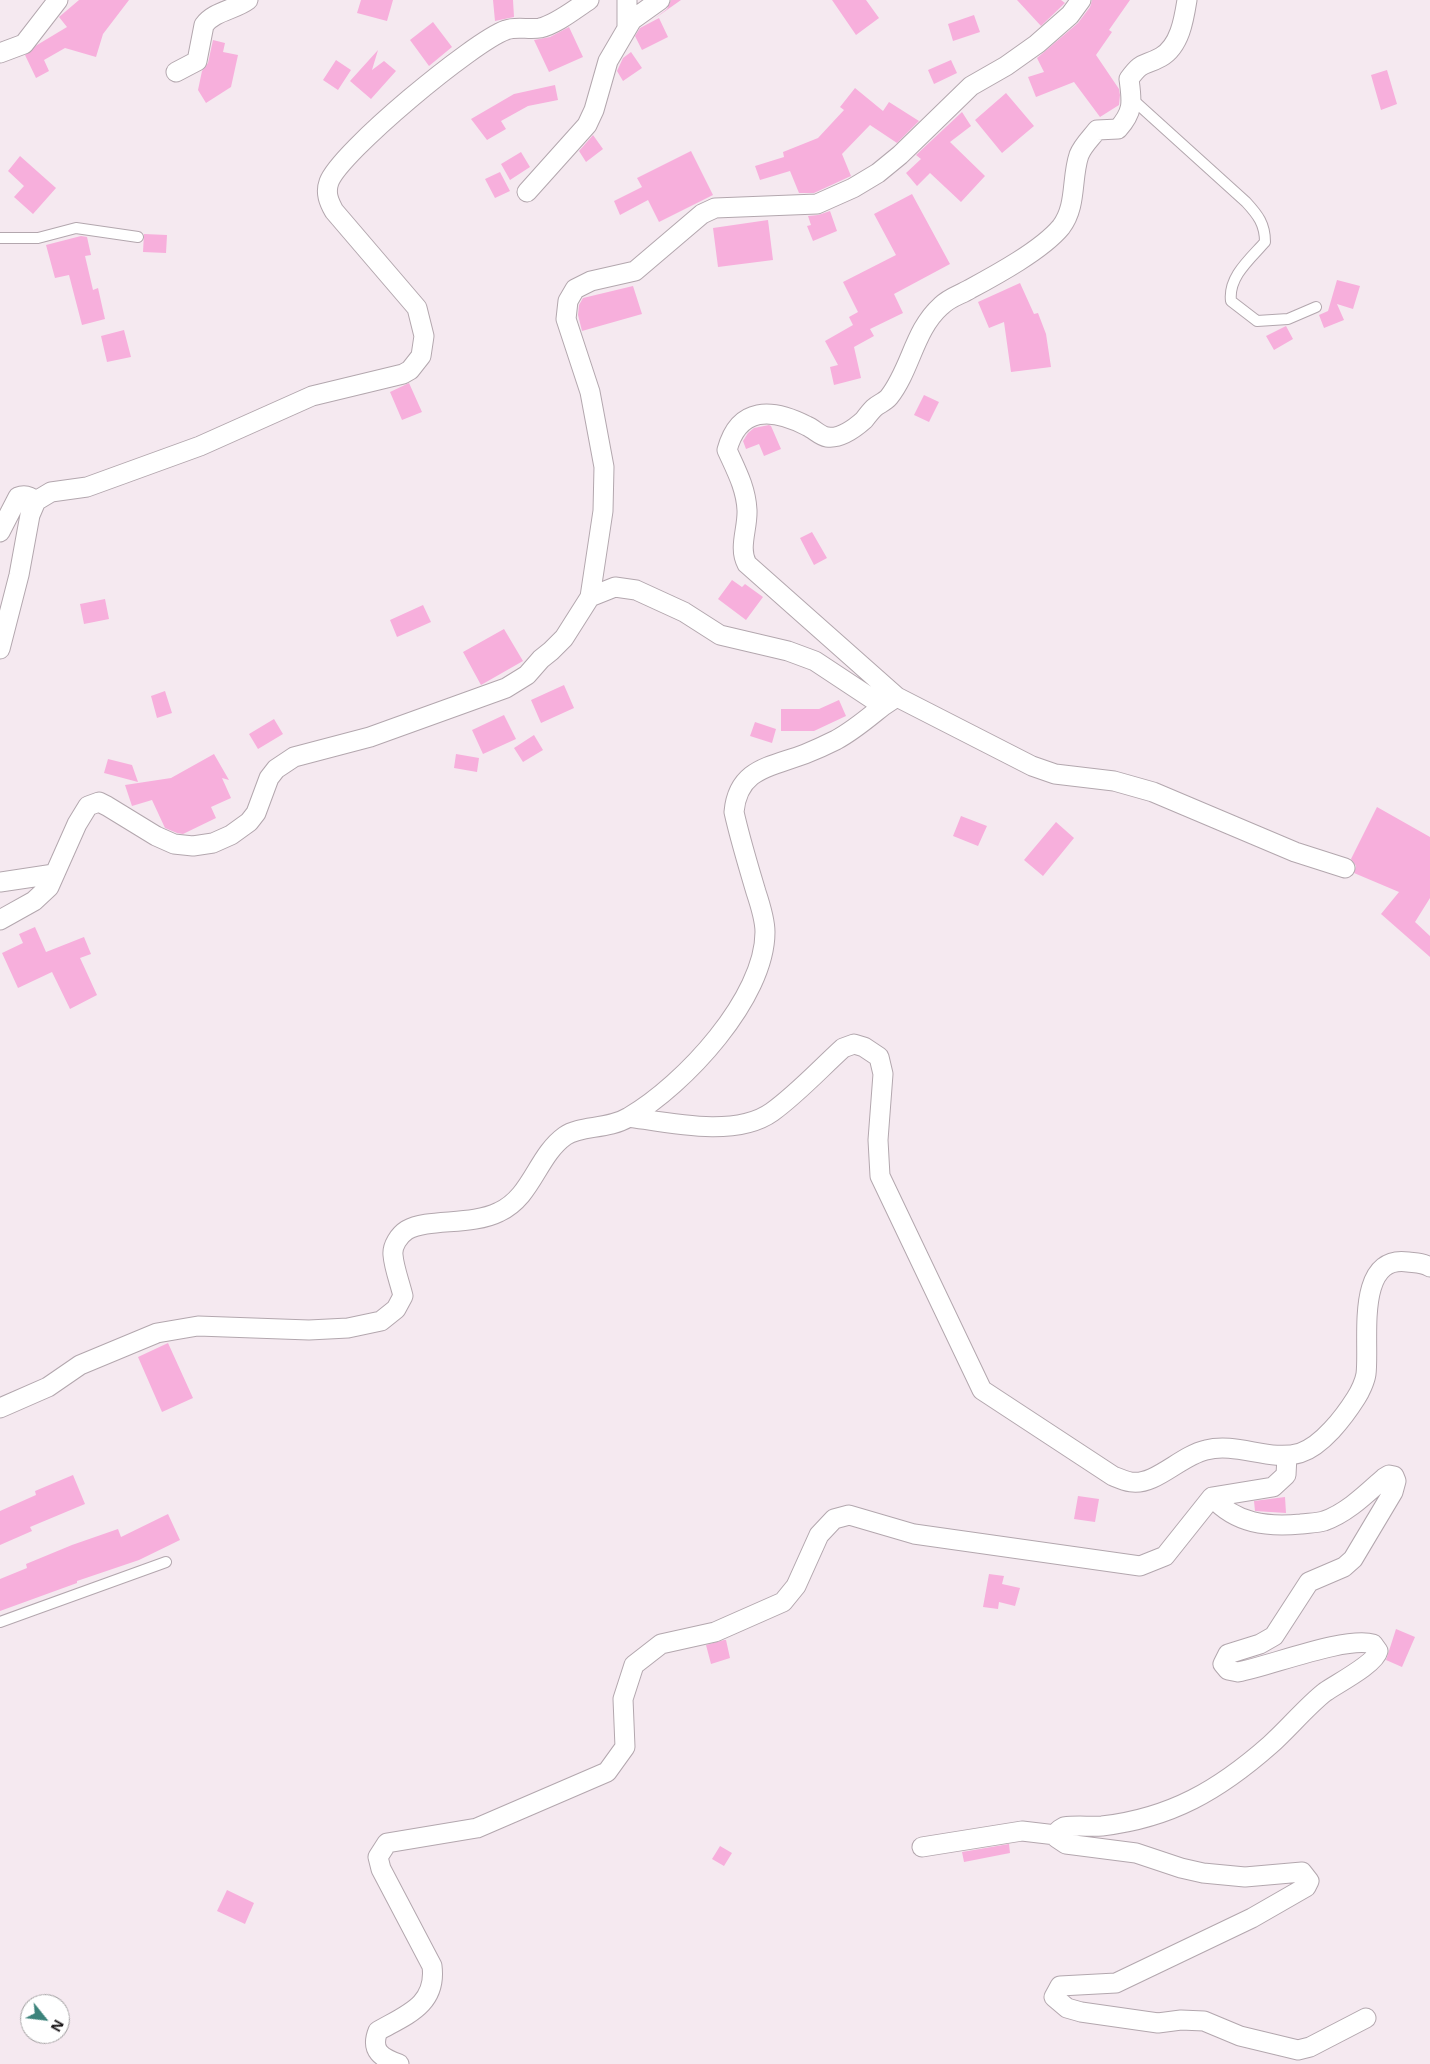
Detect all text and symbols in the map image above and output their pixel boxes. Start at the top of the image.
north arrow [20,1994,70,2044]
text: N [47,2016,69,2036]

